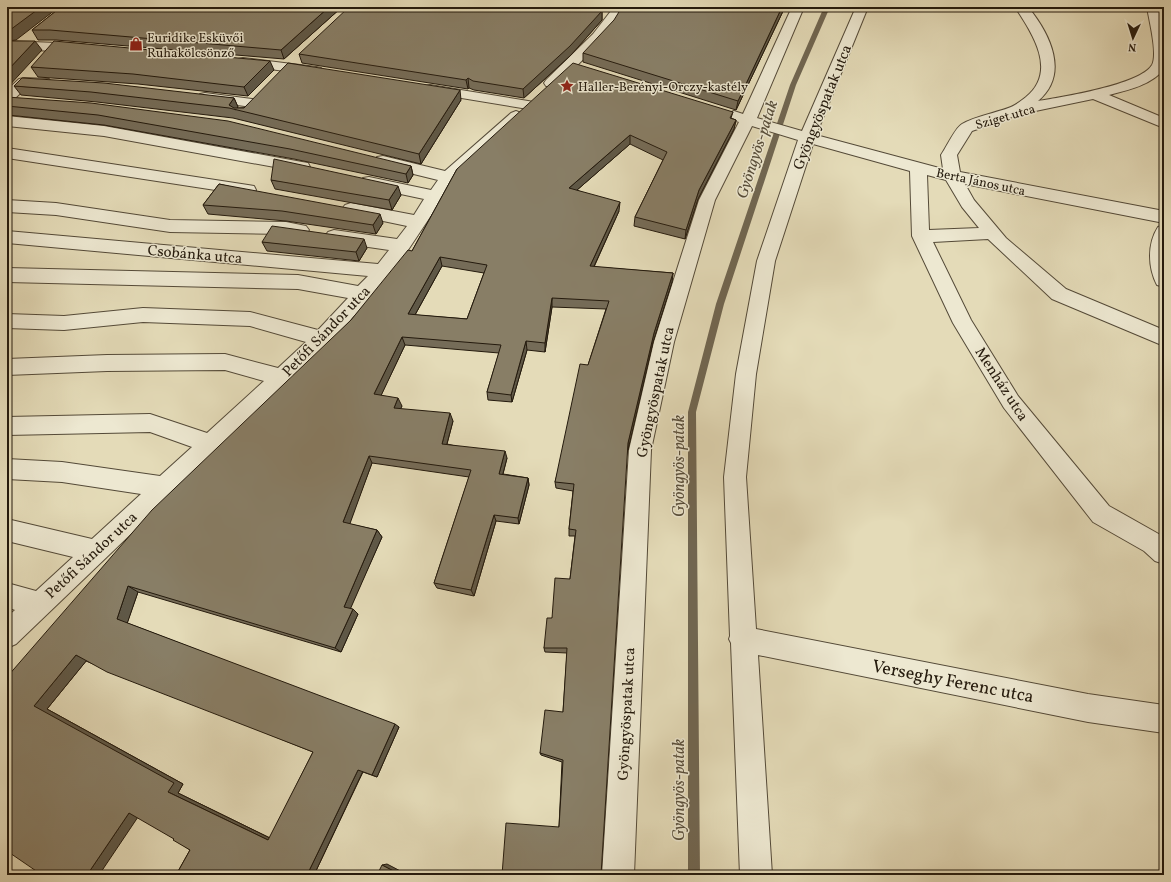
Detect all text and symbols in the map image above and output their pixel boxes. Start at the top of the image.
north arrow [1113,18,1153,58]
place label: Euridike Esküvői Ruhakölcsönző [147,30,243,63]
shop icon: Euridike Esküvői Ruhakölcsönző [128,36,144,52]
text: N [1128,39,1137,54]
street label: Gyöngyöspatak utca [789,42,858,173]
place icon: Haller-Berényi-Orczy-kastély [559,78,575,94]
place label: Haller-Berényi-Orczy-kastély [578,79,748,97]
water label: Gyöngyös-patak [732,97,784,202]
street label: Sziget utca [973,101,1038,135]
street label: Berta János utca [934,165,1027,201]
street label: Csobánka utca [147,241,243,270]
street label: Petőfi Sándor utca [278,282,376,382]
street label: Gyöngyöspatak utca [632,325,681,460]
street label: Menház utca [969,344,1033,426]
water label: Gyöngyös-patak [669,414,691,517]
street label: Petőfi Sándor utca [41,508,143,604]
street label: Gyöngyöspatak utca [614,647,641,781]
street label: Verseghy Ferenc utca [870,655,1036,710]
water label: Gyöngyös-patak [669,738,691,841]

